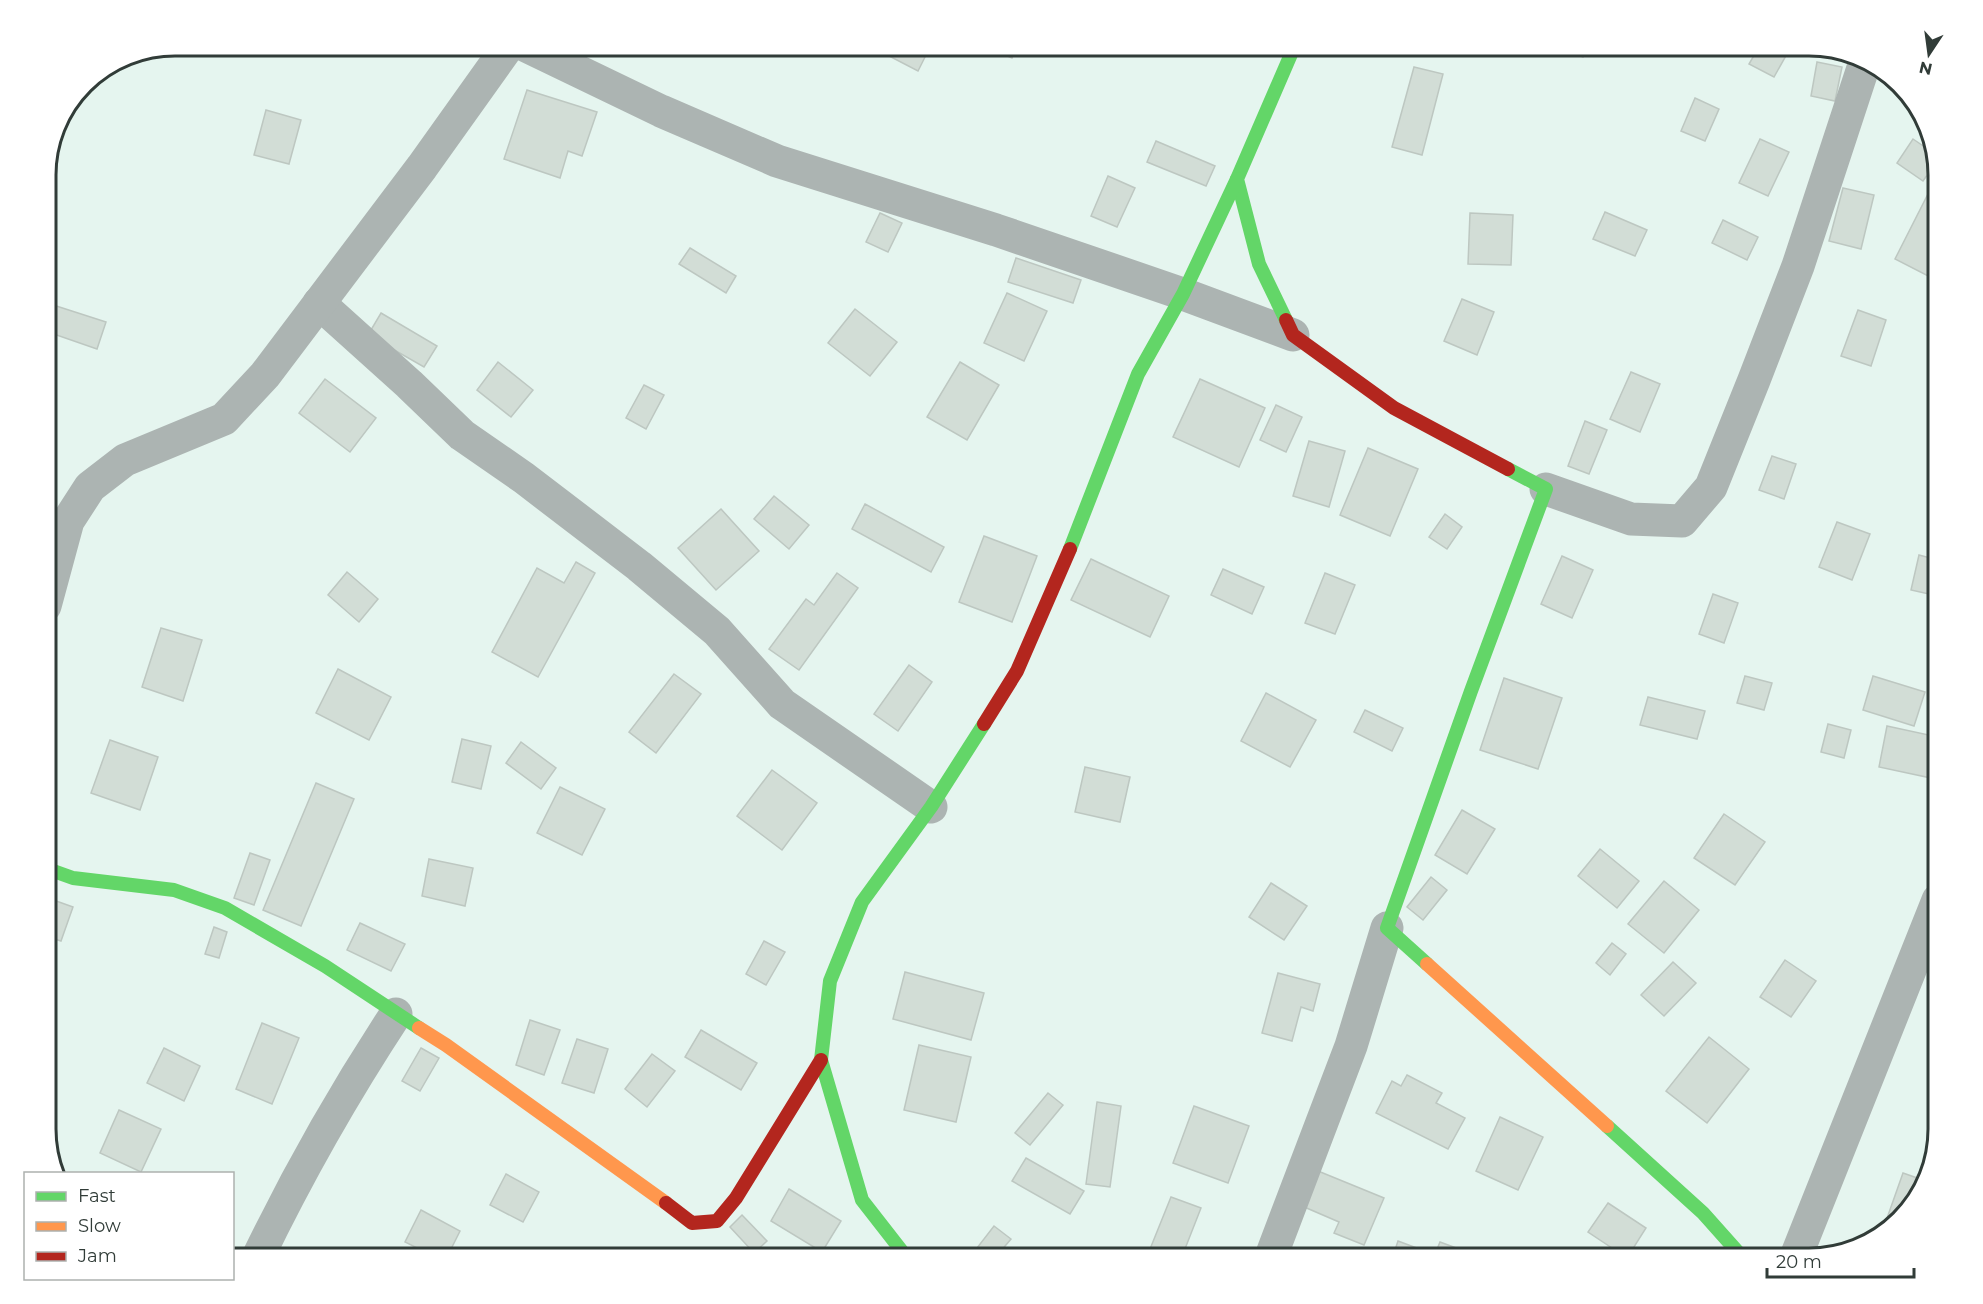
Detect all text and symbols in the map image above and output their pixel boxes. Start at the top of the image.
north arrow [1899,24,1959,84]
text: N [1917,57,1934,79]
legend [24,1172,234,1280]
text: Fast [78,1185,116,1207]
text: Slow [78,1215,121,1237]
scale bar [1767,1241,1914,1279]
text: Jam [77,1245,117,1267]
text: 20 m [1776,1251,1822,1273]

